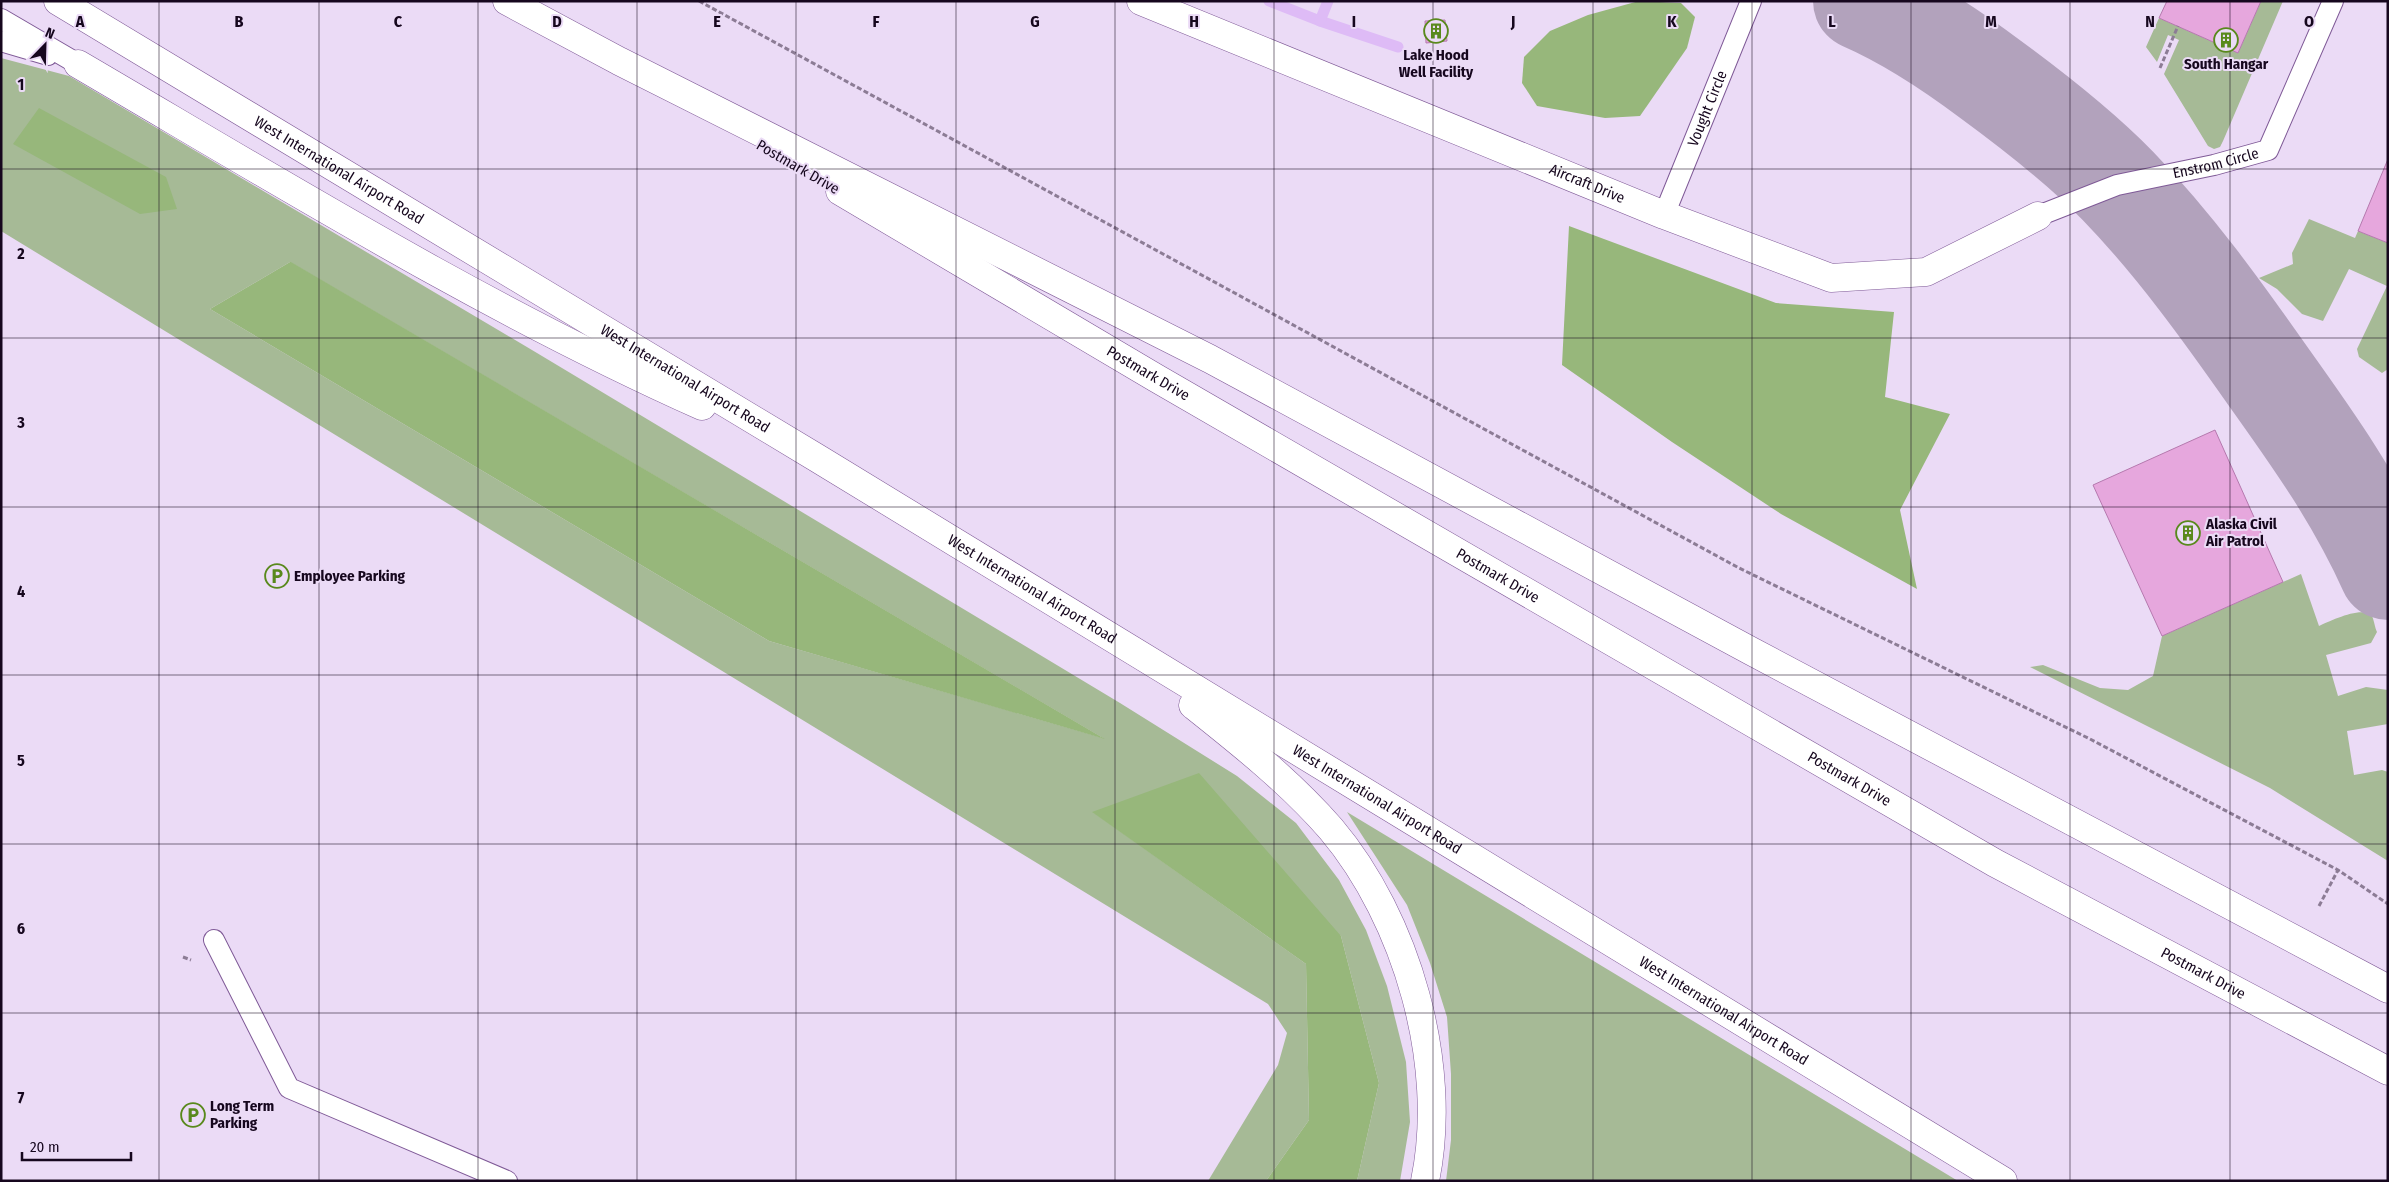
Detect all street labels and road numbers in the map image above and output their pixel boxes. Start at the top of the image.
street label: Vought Circle [1684,68,1731,149]
street label: West International Airport Road [251,112,427,228]
street label: Postmark Drive [753,136,843,198]
street label: Enstrom Circle [2171,144,2261,182]
street label: Aircraft Drive [1547,160,1627,207]
street label: West International Airport Road [597,321,773,436]
street label: Postmark Drive [1103,342,1193,404]
street label: West International Airport Road [944,531,1120,648]
street label: Postmark Drive [1453,545,1543,607]
street label: West International Airport Road [1289,741,1465,858]
street label: Postmark Drive [1805,748,1894,810]
street label: Postmark Drive [2158,944,2249,1003]
street label: West International Airport Road [1636,952,1812,1069]

